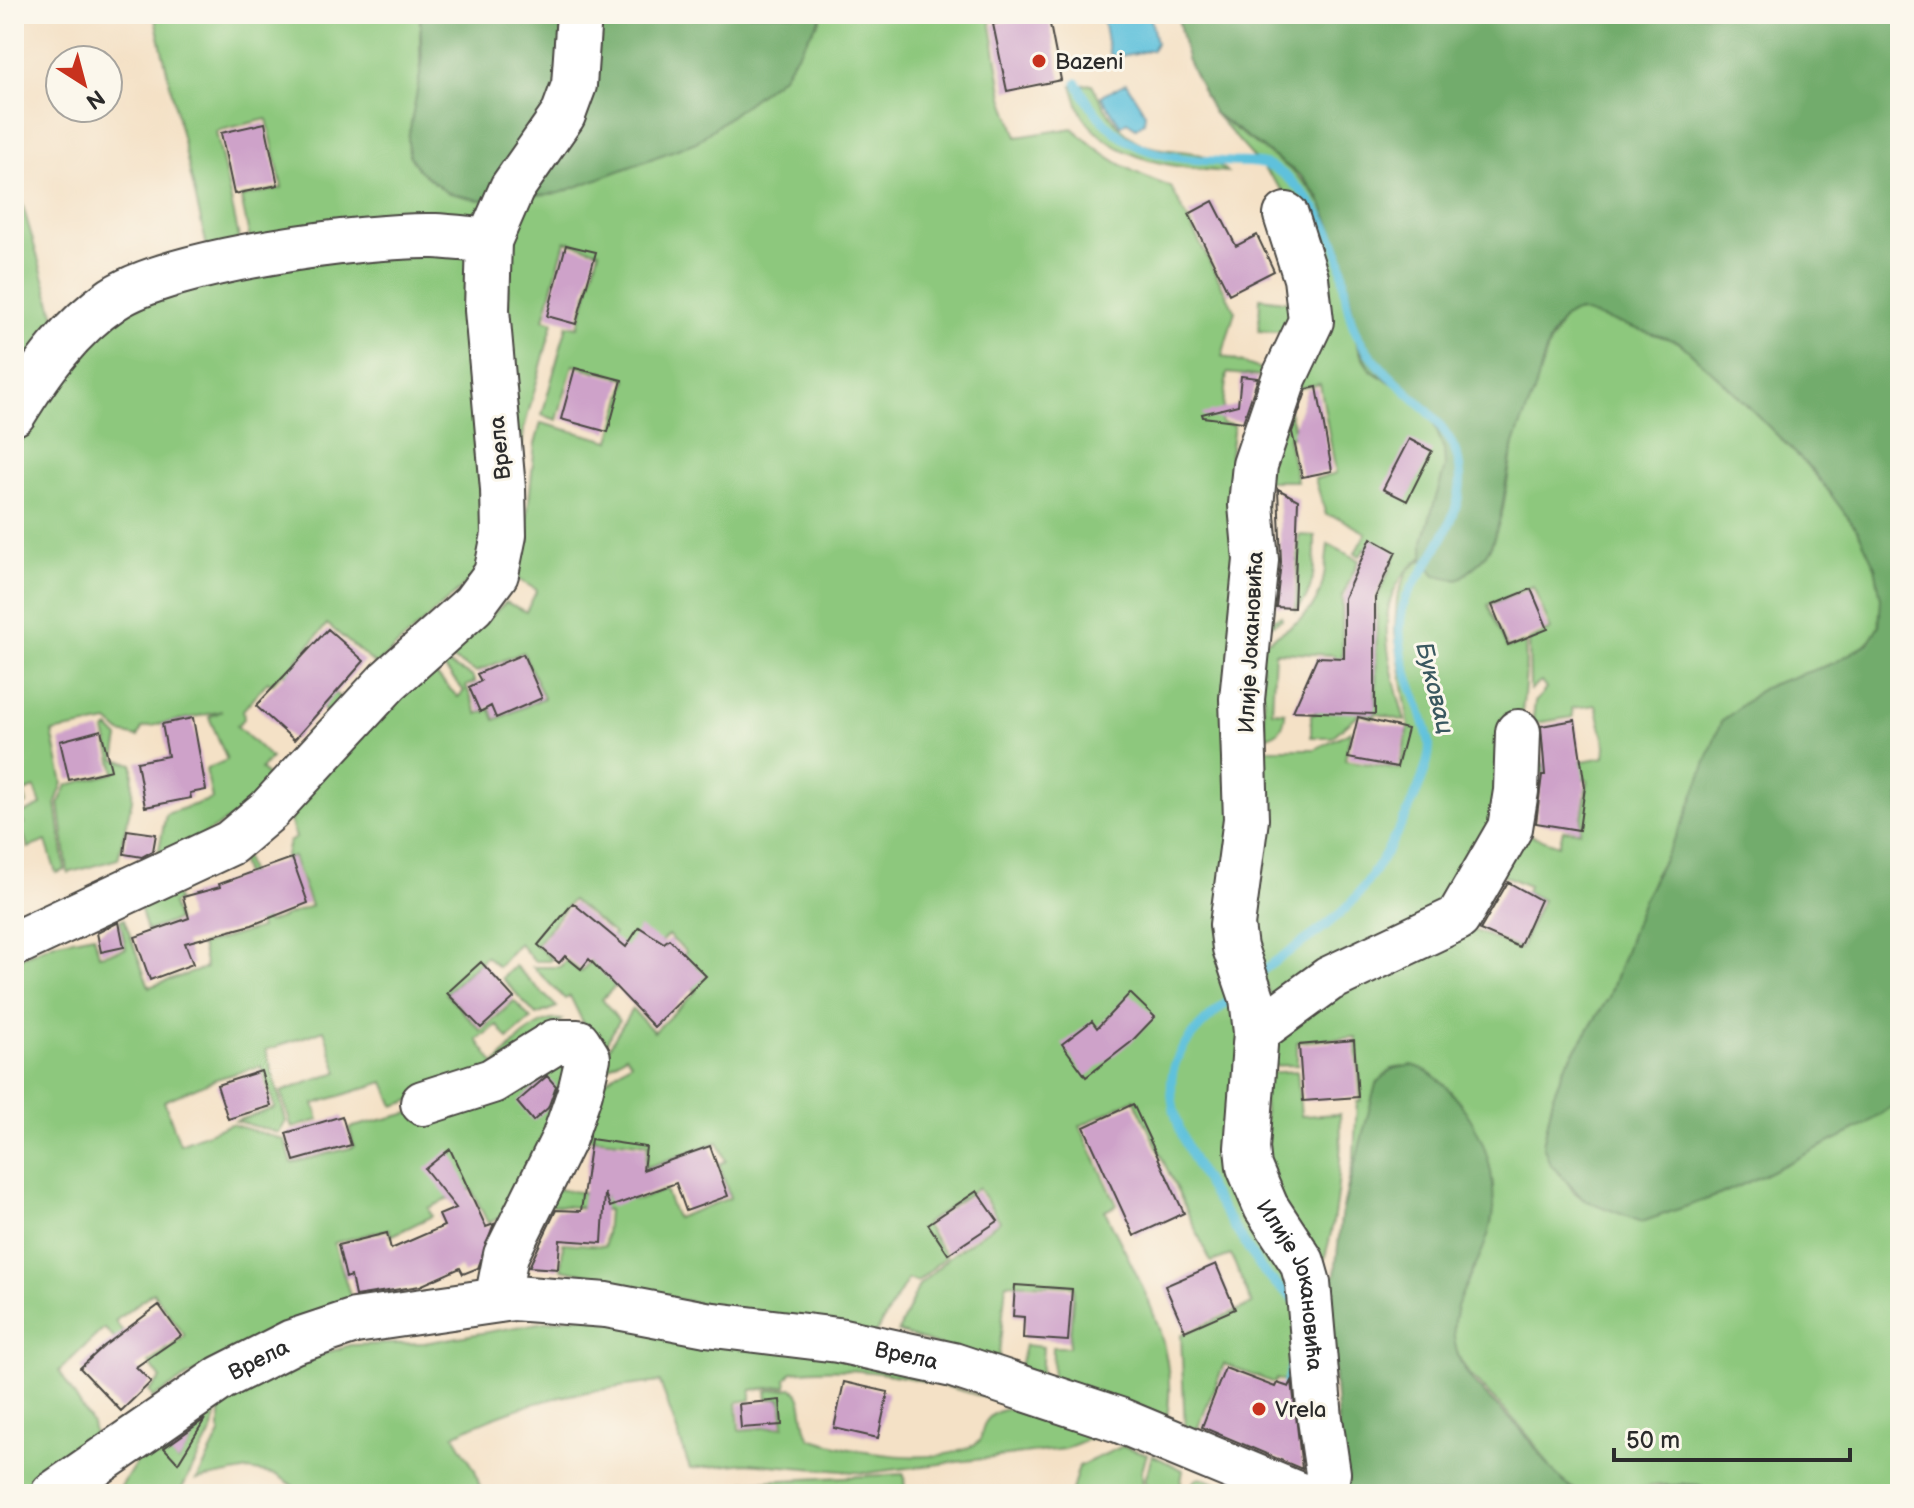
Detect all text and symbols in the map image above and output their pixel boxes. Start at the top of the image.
north arrow [44,44,124,124]
place label: Bazeni [1055,49,1123,76]
marker: Bazeni [1030,52,1048,70]
text: N [80,83,109,115]
street label: Врела [484,415,517,481]
street label: Илије Јокановића [1233,550,1270,734]
water label: Буковац [1409,639,1460,737]
street label: Илије Јокановића [1250,1195,1328,1372]
street label: Врела [224,1334,294,1387]
street label: Врела [872,1336,940,1376]
place label: Vrela [1275,1397,1326,1424]
marker: Vrela [1250,1400,1268,1418]
scale bar [1614,1412,1850,1462]
text: 50 m [1626,1426,1680,1455]

